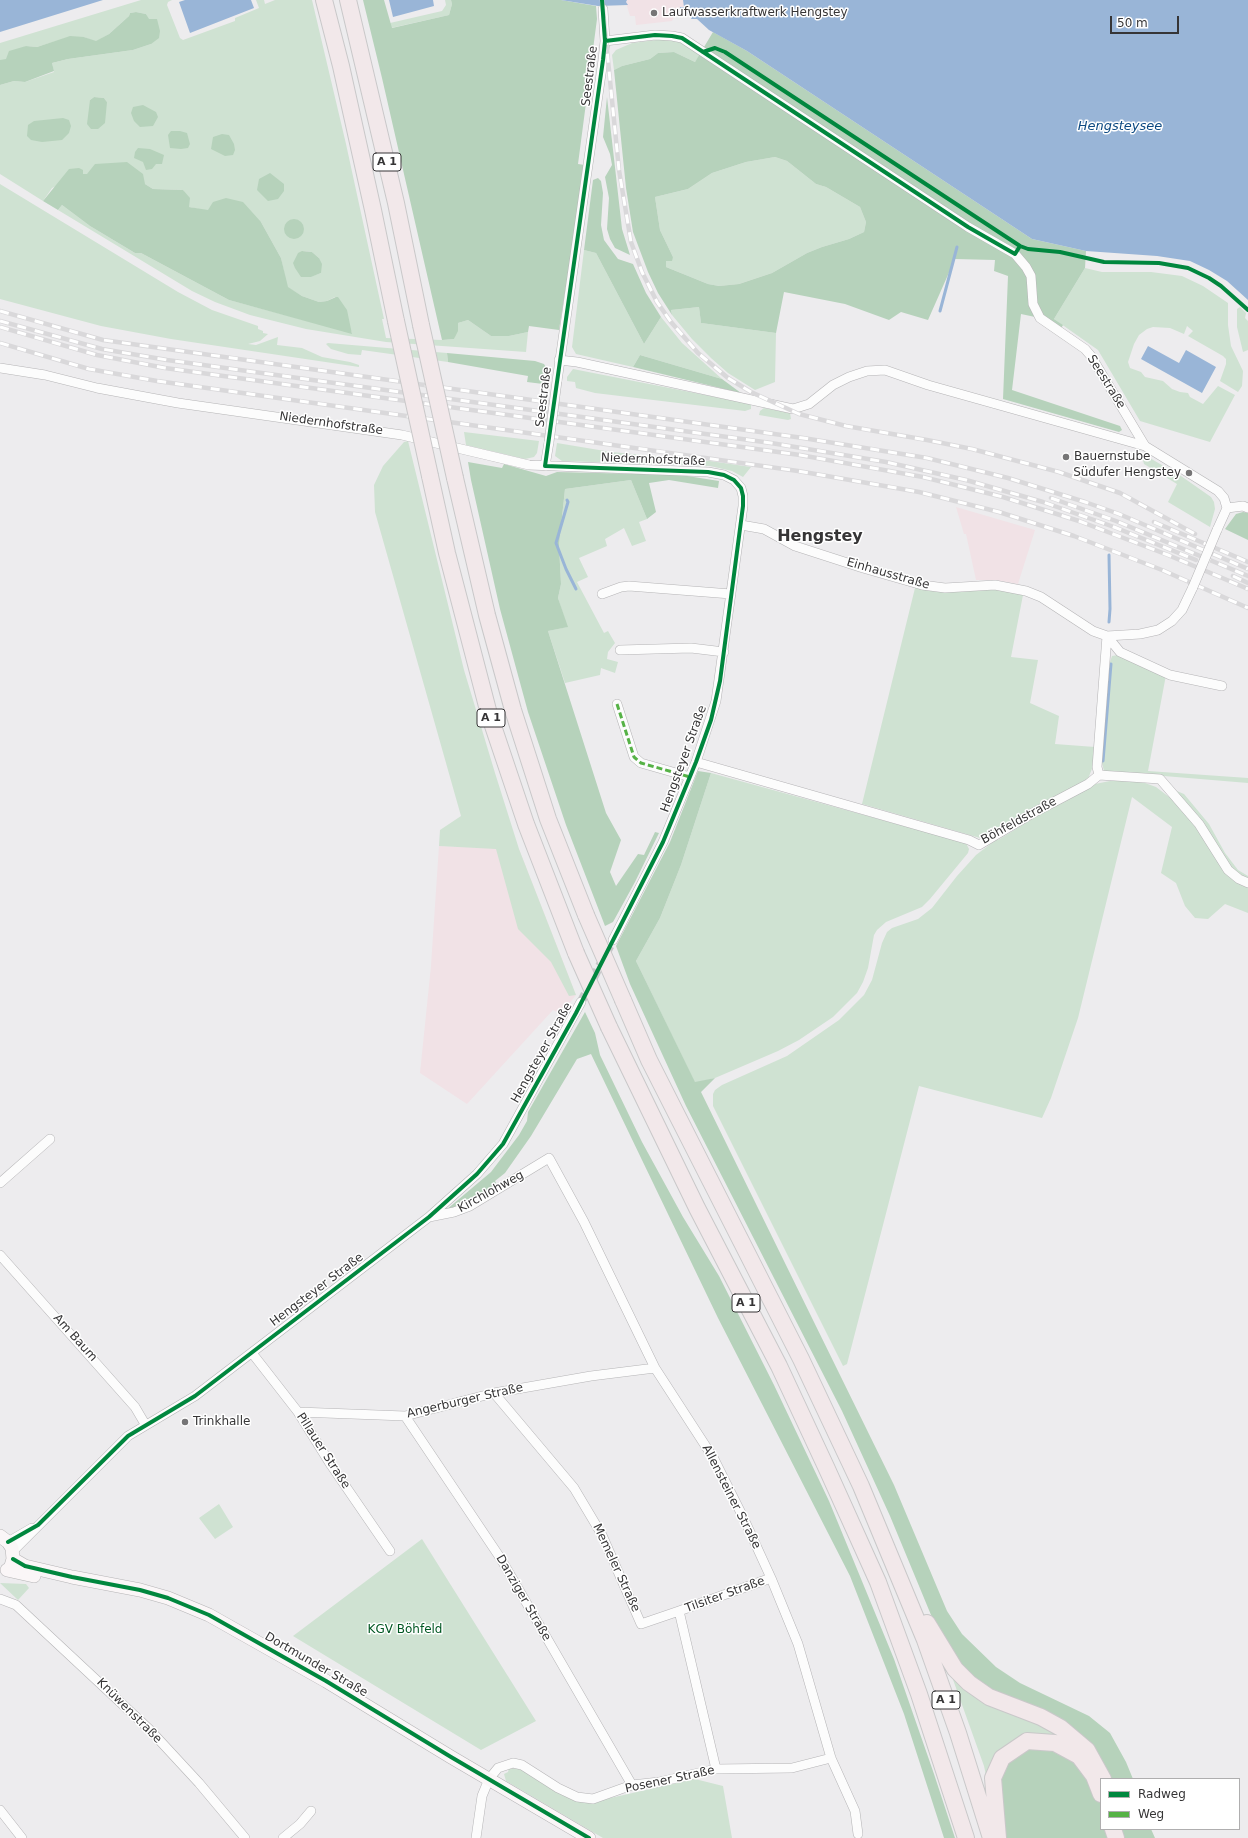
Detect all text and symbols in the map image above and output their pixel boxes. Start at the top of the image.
place label: Laufwasserkraftwerk Hengstey [662,6,848,20]
marker: Laufwasserkraftwerk Hengstey [649,8,659,18]
scale bar [1112,8,1181,34]
text: 50 m [1117,16,1148,30]
street label: Seestraße [579,45,601,107]
water label: Hengsteysee [1078,119,1162,135]
road number: A 1 [373,153,401,171]
street label: Seestraße [1084,353,1128,411]
street label: Seestraße [533,366,555,428]
street label: Niedernhofstraße [278,410,384,438]
place label: Bauernstube [1074,450,1150,464]
street label: Niedernhofstraße [601,451,705,469]
marker: Bauernstube [1061,452,1071,462]
place label: Südufer Hengstey [1073,466,1181,480]
marker: Südufer Hengstey [1184,468,1194,478]
district label: Hengstey [777,527,863,547]
street label: Einhausstraße [845,555,931,593]
street label: Hengsteyer Straße [658,704,710,814]
road number: A 1 [477,709,505,727]
street label: Böhfeldstraße [979,794,1059,848]
street label: Hengsteyer Straße [508,1000,576,1106]
street label: Kirchlohweg [456,1168,526,1216]
street label: Hengsteyer Straße [268,1250,366,1330]
road number: A 1 [732,1294,760,1312]
street label: Am Baum [50,1311,100,1365]
street label: Angerburger Straße [405,1381,525,1421]
street label: Pillauer Straße [293,1410,353,1492]
place label: Trinkhalle [193,1415,250,1429]
marker: Trinkhalle [180,1417,190,1427]
street label: Allensteiner Straße [699,1443,763,1551]
street label: Memeler Straße [589,1522,643,1614]
street label: Danziger Straße [492,1552,554,1644]
street label: Tilsiter Straße [683,1574,767,1616]
park label: KGV Böhfeld [368,1623,442,1637]
street label: Dortmunder Straße [262,1630,370,1700]
street label: Knüwenstraße [93,1675,165,1747]
road number: A 1 [932,1691,960,1709]
street label: Posener Straße [624,1763,716,1797]
legend [1100,1778,1240,1830]
text: Radweg [1138,1787,1186,1801]
text: Weg [1138,1807,1164,1821]

